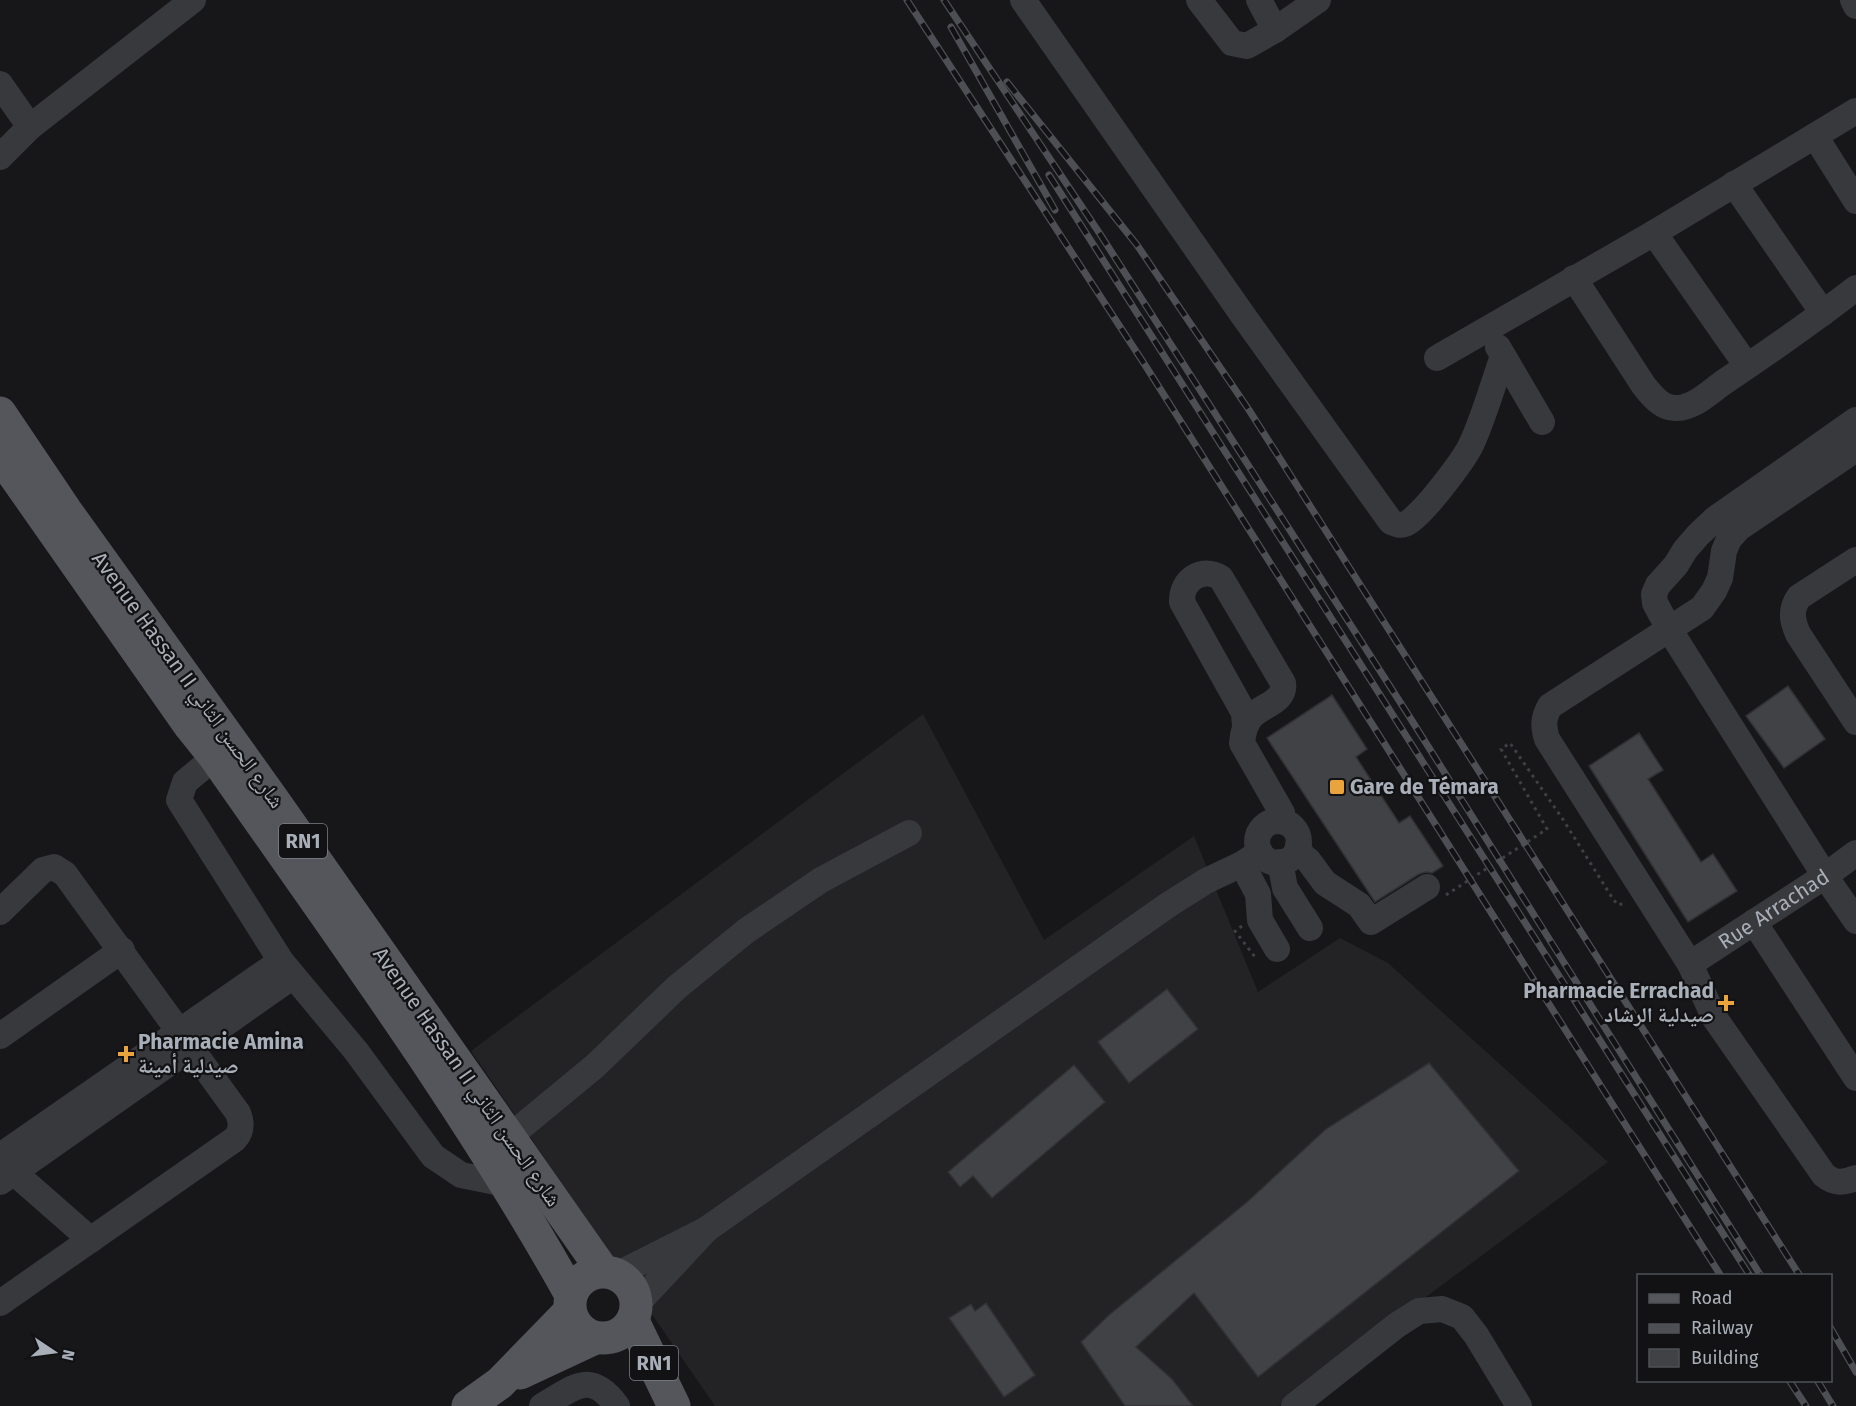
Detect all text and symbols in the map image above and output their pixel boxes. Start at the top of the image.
street label: Avenue Hassan II شارع الحسن الثاني [84,547,290,815]
place label: Gare de Témara [1350,774,1499,800]
marker: Gare de Témara [1328,778,1346,796]
road number: RN1 [279,824,327,858]
street label: Rue Arrachad [1713,864,1834,955]
street label: Avenue Hassan II شارع الحسن الثاني [365,942,567,1214]
place label: Pharmacie Errachad صيدلية الرشاد [1523,978,1714,1028]
marker: Pharmacie Errachad صيدلية الرشاد [1719,996,1733,1010]
place label: Pharmacie Amina صيدلية أمينة [138,1029,304,1079]
marker: Pharmacie Amina صيدلية أمينة [119,1047,133,1061]
legend [1637,1274,1832,1382]
text: Road [1691,1287,1733,1309]
text: Railway [1691,1317,1753,1339]
north arrow [24,1322,84,1382]
road number: RN1 [630,1346,678,1380]
text: Building [1691,1347,1759,1369]
text: N [58,1348,79,1363]

